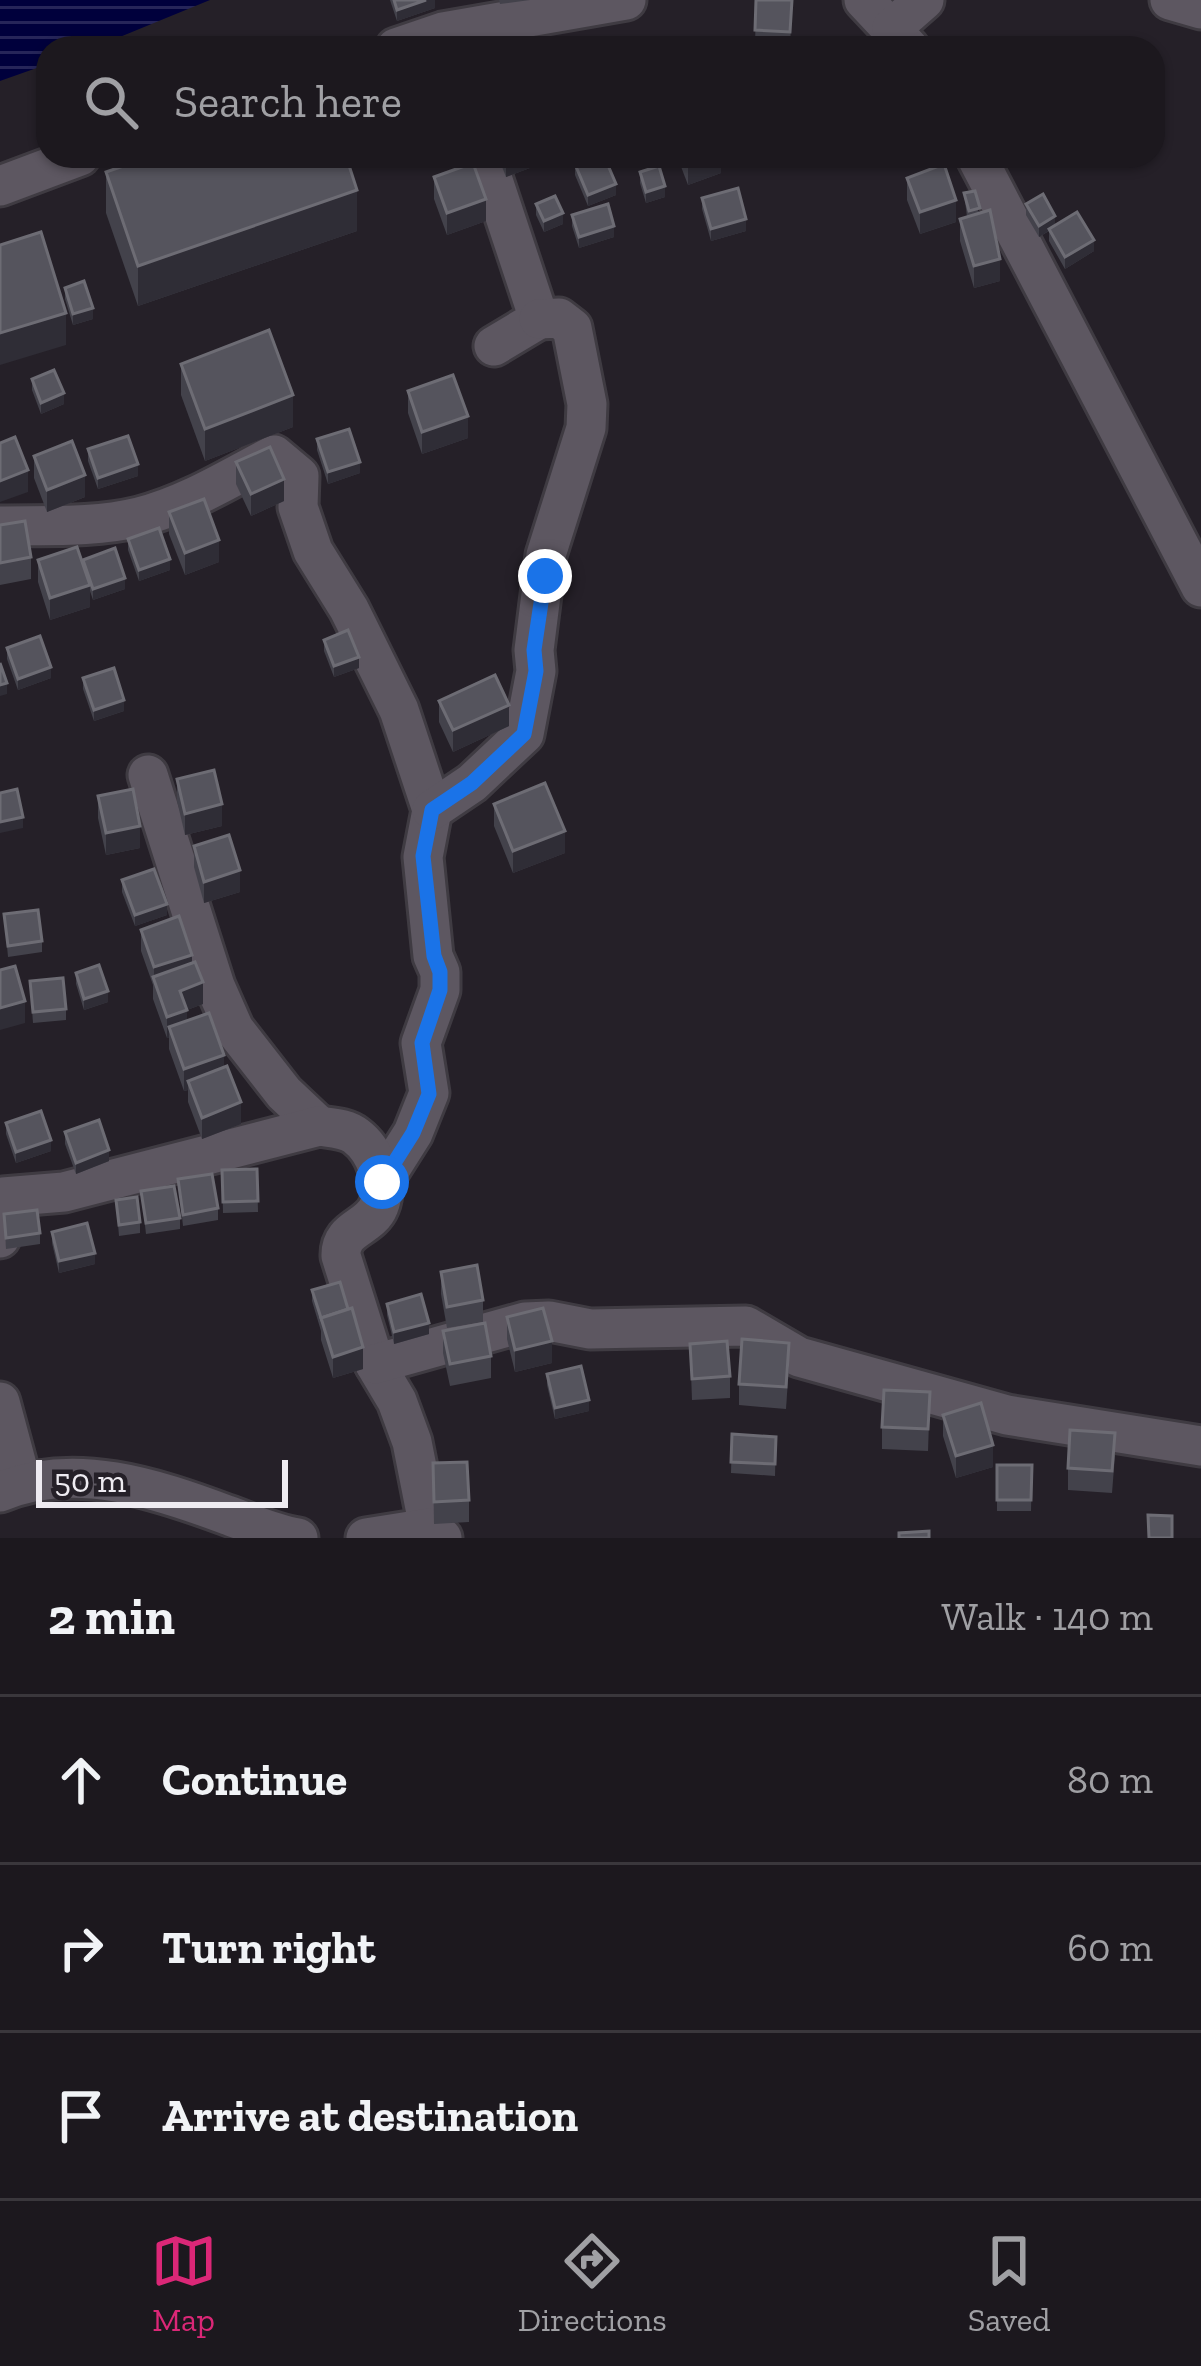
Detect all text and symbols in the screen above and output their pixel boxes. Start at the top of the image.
search box [36,36,1165,168]
icon: search [78,69,144,135]
text: Search here [174,75,402,129]
route end [518,549,572,603]
route start [355,1155,409,1209]
scale bar [36,1454,288,1507]
text: 50 m [54,1461,126,1500]
text: 2 min [48,1586,175,1647]
text: Walk · 140 m [942,1593,1153,1640]
icon: ahead [48,1747,114,1813]
text: Continue [162,1753,347,1807]
text: 80 m [1067,1756,1153,1803]
icon: right [48,1915,114,1981]
text: Turn right [162,1921,375,1975]
text: 60 m [1067,1924,1153,1971]
icon: arrive [48,2083,114,2149]
text: Arrive at destination [162,2089,578,2143]
tab: Map [151,2228,217,2339]
tab: Directions [518,2228,667,2339]
tab: Saved [968,2228,1050,2339]

